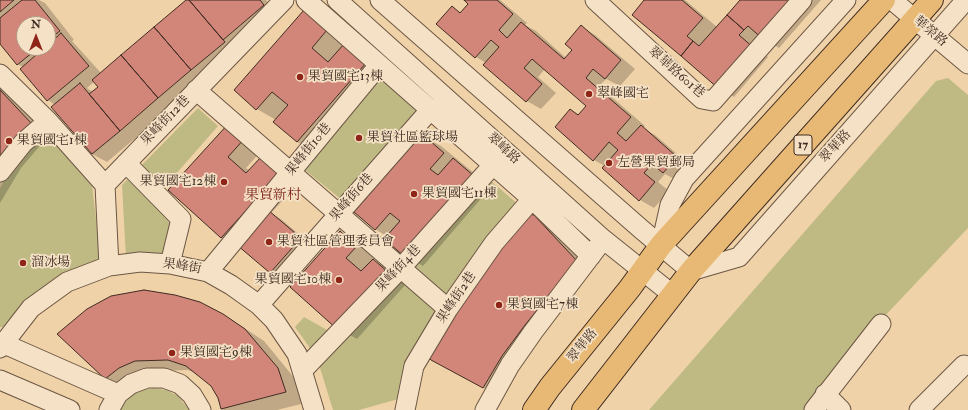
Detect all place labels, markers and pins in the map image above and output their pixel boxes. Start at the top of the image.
place label: 果貿國宅13棟 [308,69,383,85]
marker: 果貿國宅13棟 [295,72,305,82]
place label: 翠峰國宅 [597,86,649,102]
marker: 翠峰國宅 [584,89,594,99]
place label: 果貿社區籃球場 [367,130,458,146]
place label: 果貿國宅1棟 [17,133,87,149]
marker: 果貿社區籃球場 [354,133,364,143]
marker: 果貿國宅1棟 [4,136,14,146]
place label: 左營果貿郵局 [617,155,695,171]
marker: 左營果貿郵局 [604,158,614,168]
place label: 果貿國宅12棟 [140,174,216,190]
marker: 果貿國宅12棟 [219,177,229,187]
place label: 果貿國宅11棟 [422,186,496,202]
marker: 果貿國宅11棟 [409,189,419,199]
place label: 果貿社區管理委員會 [277,234,394,250]
marker: 果貿社區管理委員會 [264,237,274,247]
place label: 溜冰場 [31,255,70,271]
marker: 溜冰場 [18,258,28,268]
place label: 果貿國宅10棟 [255,272,331,288]
marker: 果貿國宅10棟 [334,275,344,285]
place label: 果貿國宅7棟 [507,297,578,313]
marker: 果貿國宅7棟 [494,300,504,310]
place label: 果貿國宅9棟 [180,345,252,361]
marker: 果貿國宅9棟 [167,348,177,358]

